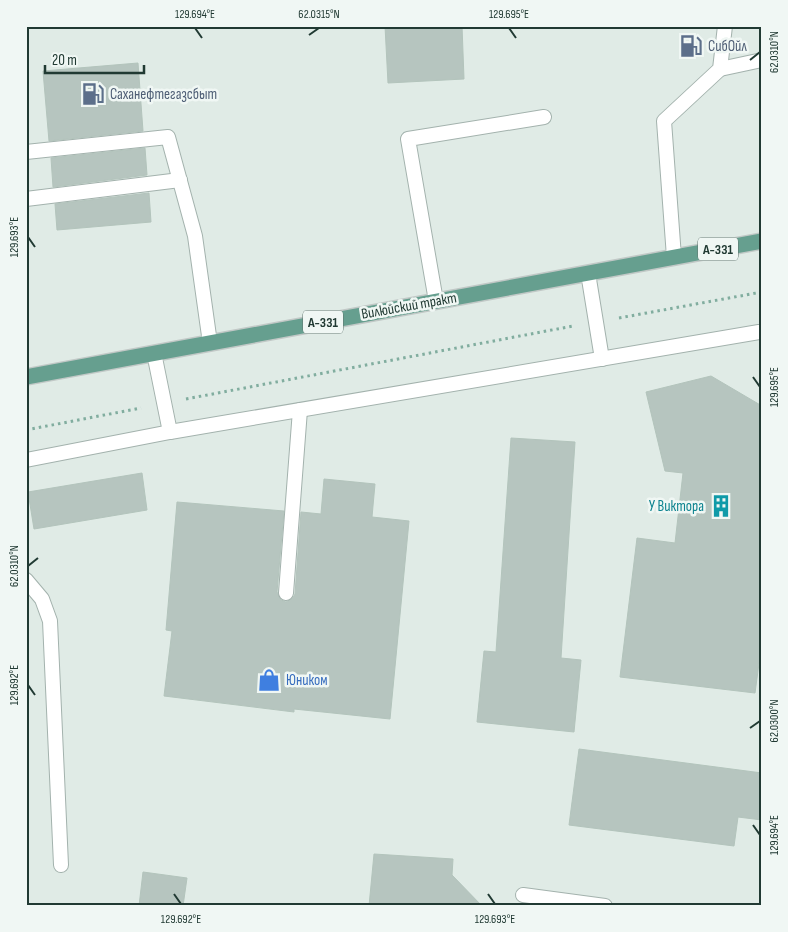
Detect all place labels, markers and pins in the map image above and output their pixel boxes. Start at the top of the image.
fuel station icon: СибОйл [678,33,704,59]
place label: СибОйл [708,37,747,56]
fuel station icon: Саханефтегазсбыт [80,81,106,107]
place label: Саханефтегазсбыт [110,85,217,104]
building icon: У Виктора [708,493,734,519]
place label: У Виктора [649,497,704,516]
shop icon: Юником [256,667,282,693]
place label: Юником [286,671,328,690]

